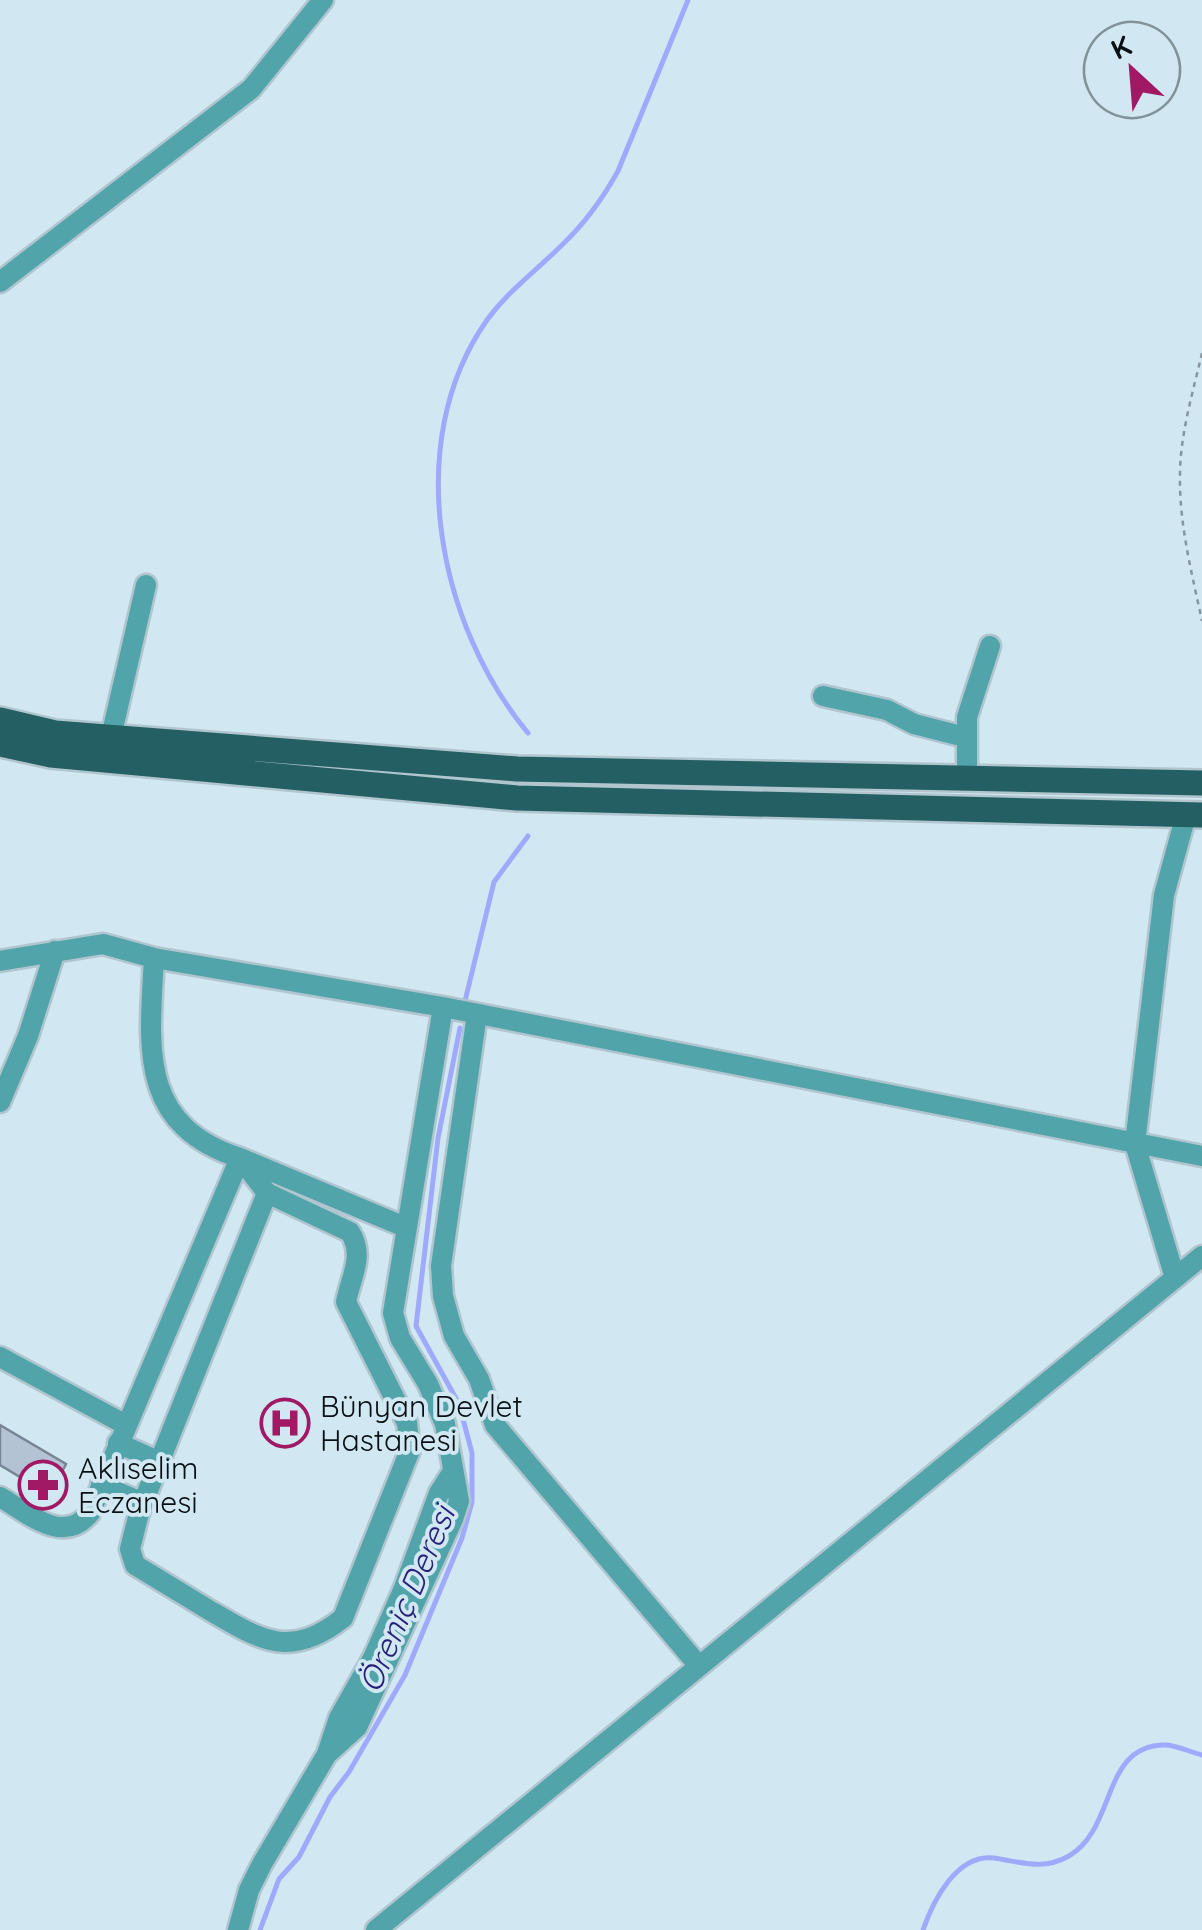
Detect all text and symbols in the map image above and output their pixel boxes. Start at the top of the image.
north arrow [1082,20,1182,120]
text: K [1105,27,1137,67]
place label: Bünyan Devlet Hastanesi [320,1387,523,1459]
hospital icon: Bünyan Devlet Hastanesi [259,1397,311,1449]
place label: Aklıselim Eczanesi [78,1449,198,1521]
pharmacy icon: Aklıselim Eczanesi [17,1459,69,1511]
water label: Öreniç Deresi [349,1497,464,1698]

